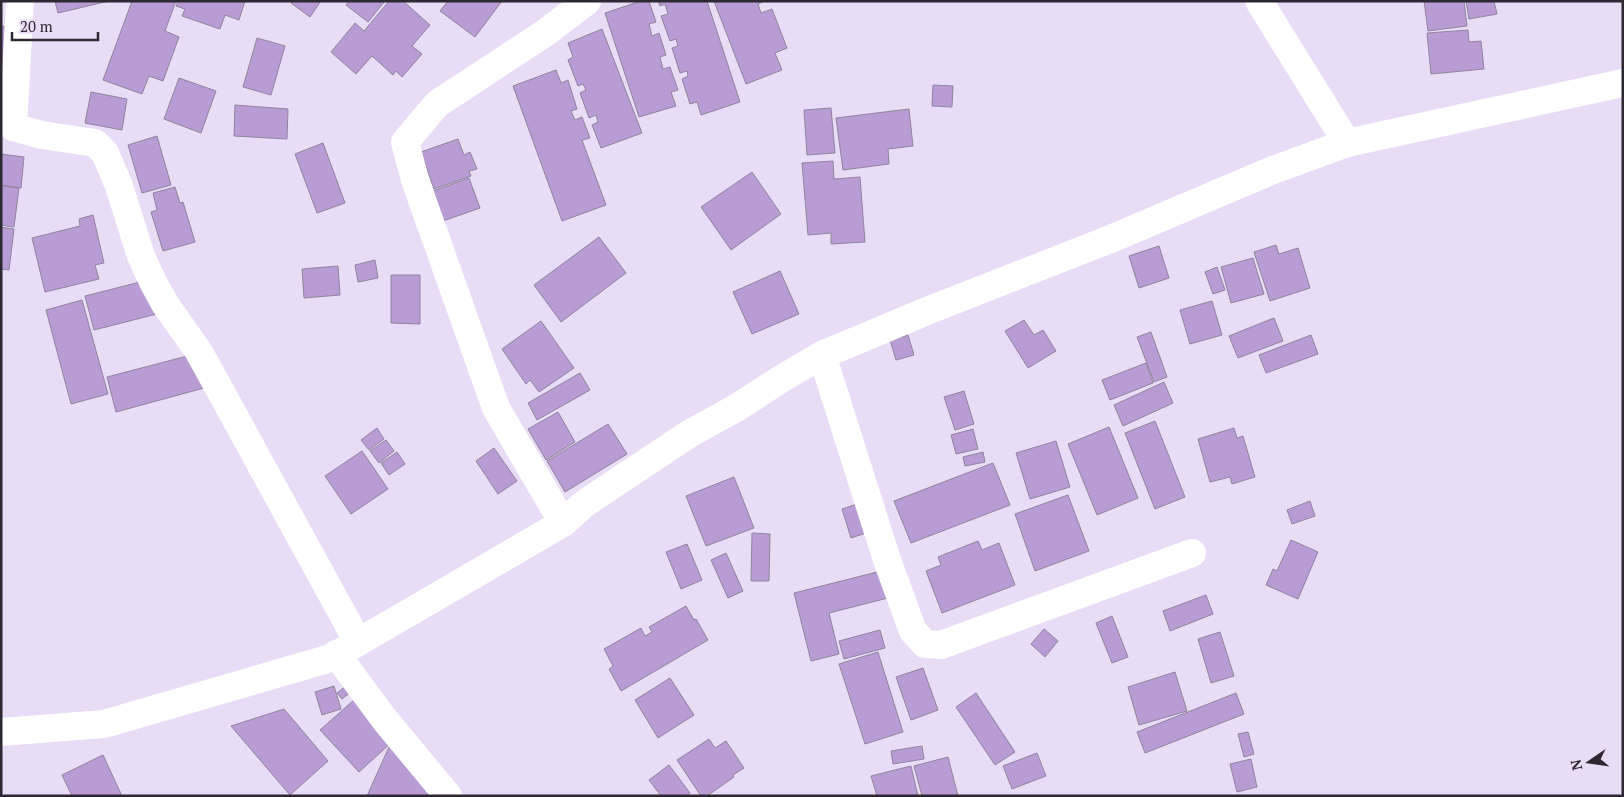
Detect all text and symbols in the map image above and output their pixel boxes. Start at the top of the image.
scale bar [12,10,99,42]
text: 20 m [20,16,53,36]
north arrow [1564,737,1614,787]
text: N [1565,757,1586,772]

